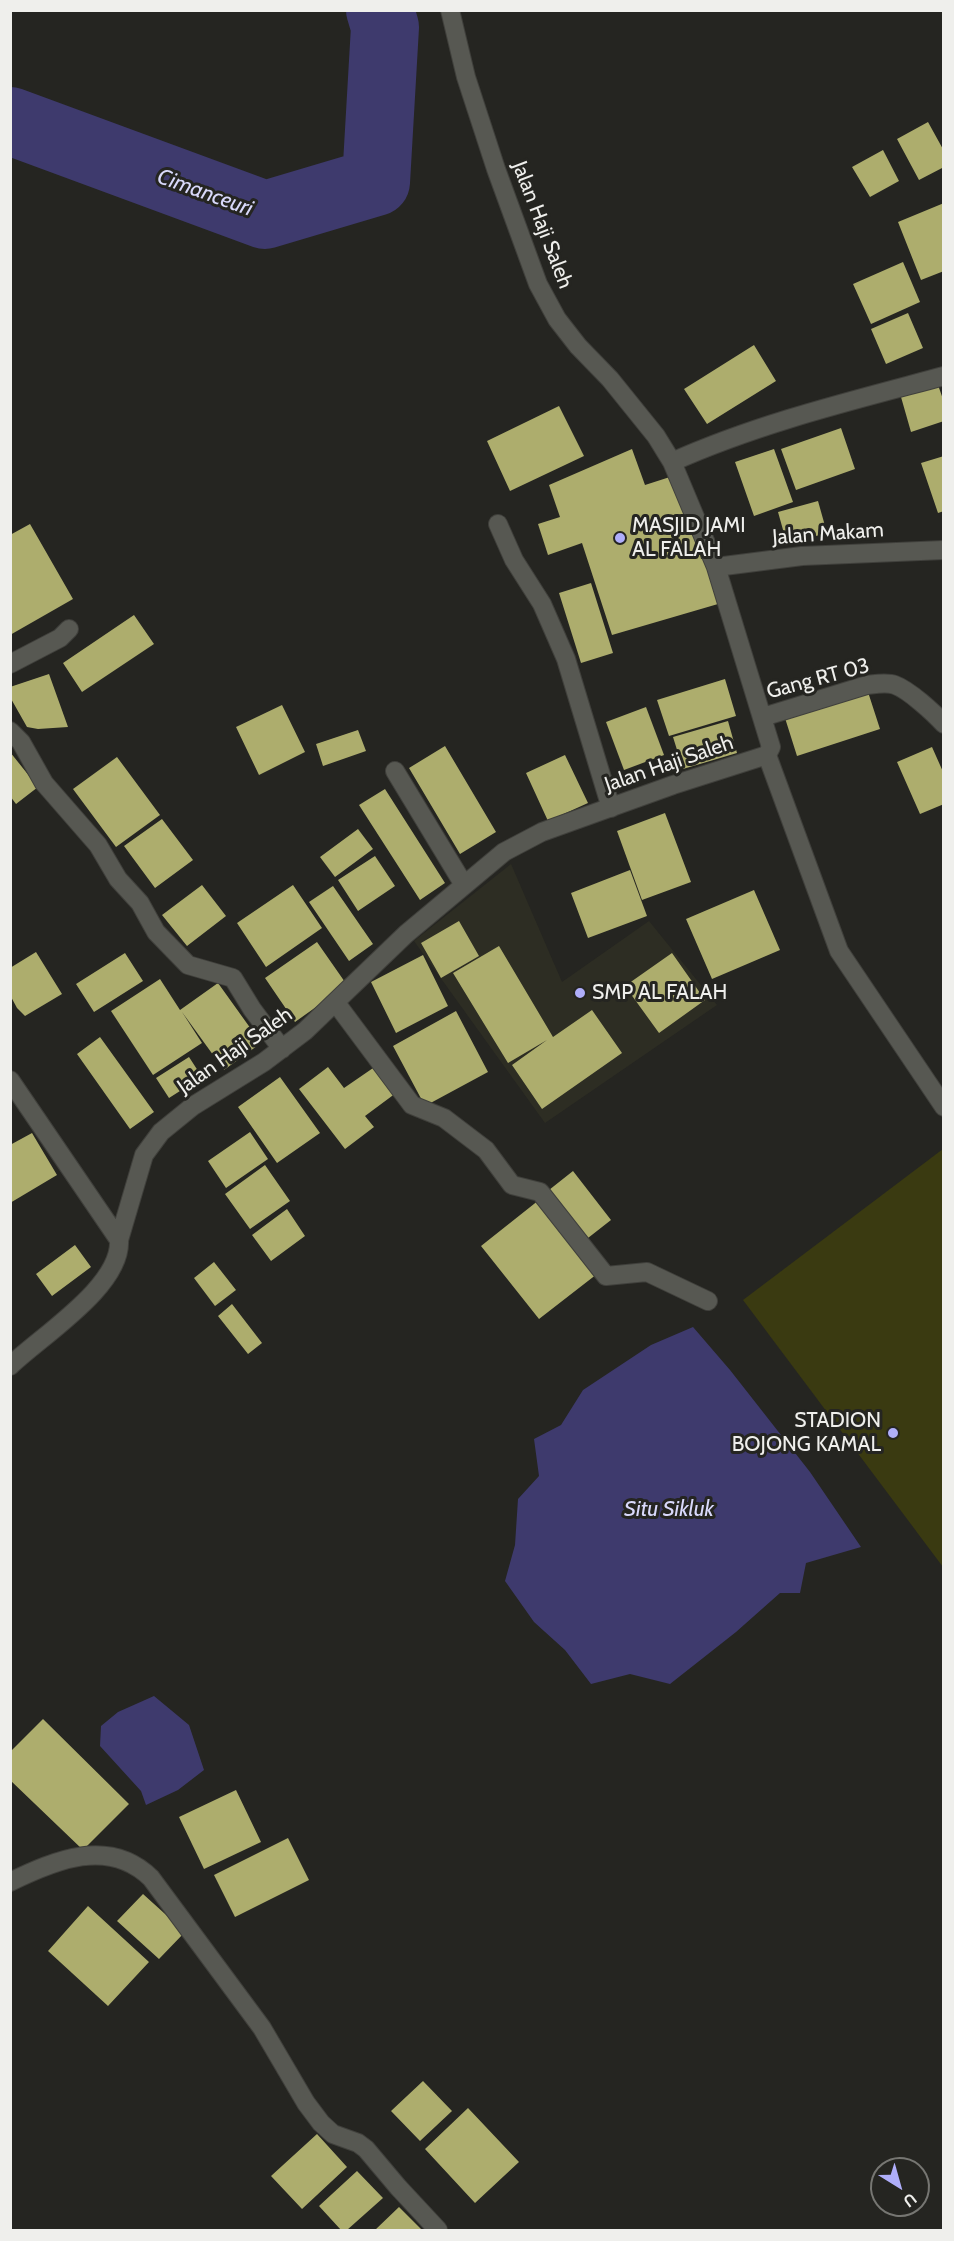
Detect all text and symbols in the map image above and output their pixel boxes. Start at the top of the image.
street label: Jalan Haji Saleh [506,158,578,292]
water label: Cimanceuri [154,164,256,222]
place label: MASJID JAMI AL FALAH [632,513,746,563]
street label: Jalan Makam [771,518,885,550]
marker: MASJID JAMI AL FALAH [613,531,627,545]
street label: Gang RT 03 [764,653,872,705]
street label: Jalan Haji Saleh [601,730,737,798]
place label: SMP AL FALAH [592,980,727,1006]
marker: SMP AL FALAH [573,986,587,1000]
street label: Jalan Haji Saleh [173,1002,297,1100]
place label: STADION BOJONG KAMAL [732,1408,881,1458]
marker: STADION BOJONG KAMAL [886,1426,900,1440]
water label: Situ Sikluk [624,1497,714,1523]
north arrow [870,2157,930,2217]
text: U [900,2189,920,2211]

